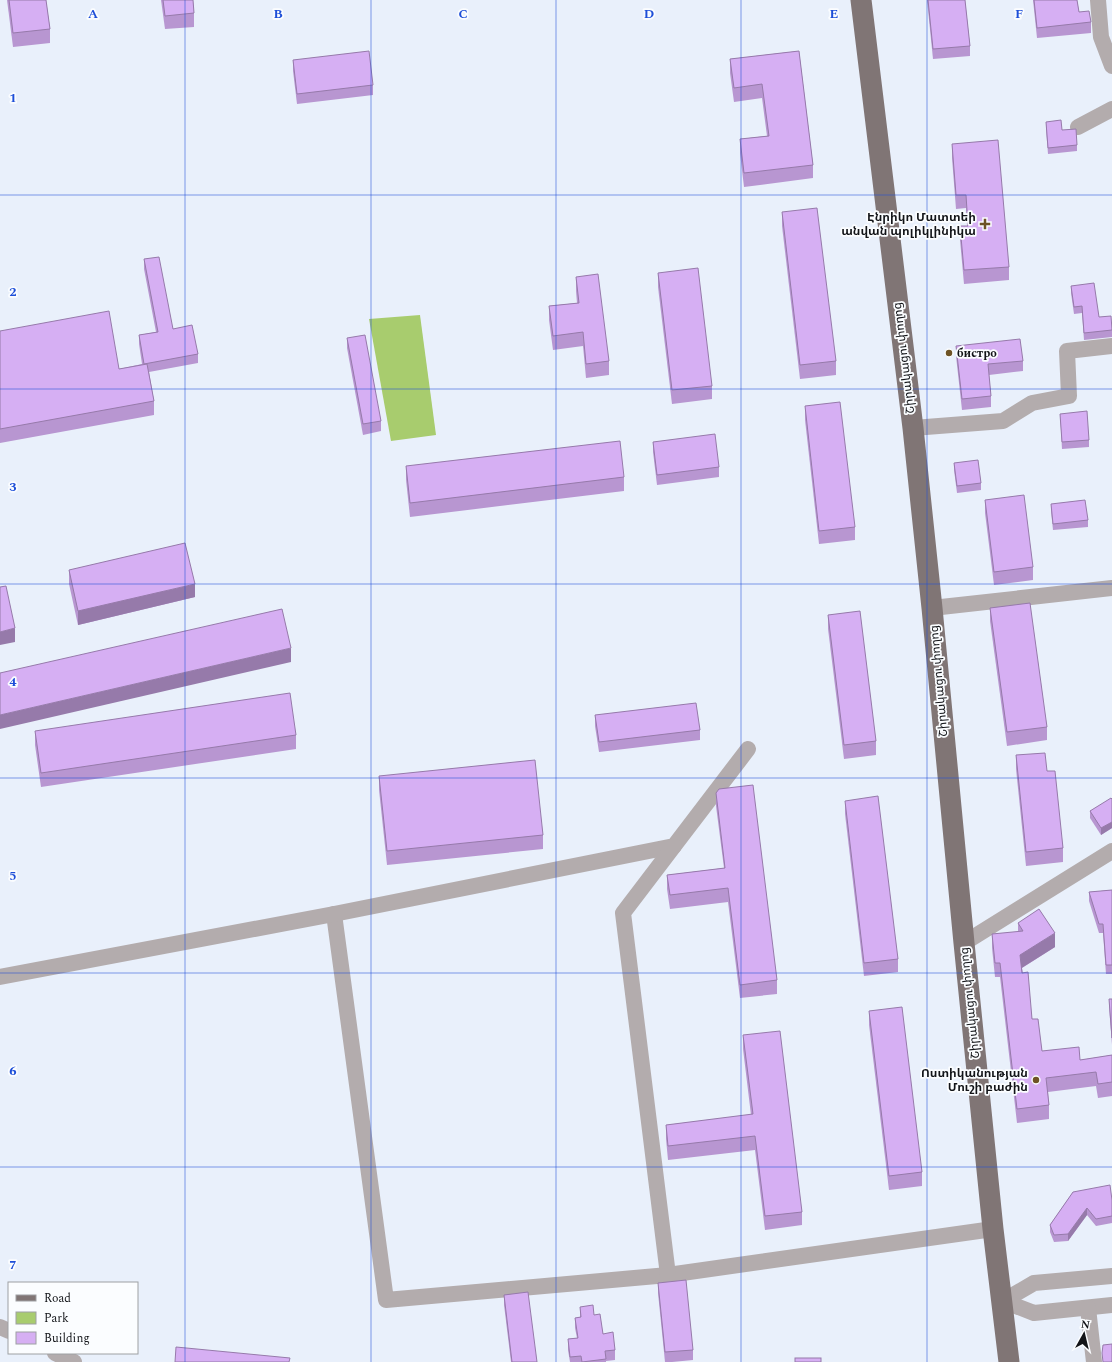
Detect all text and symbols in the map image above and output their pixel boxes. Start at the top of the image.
text: A [88,4,98,24]
text: B [273,4,283,24]
text: C [458,4,468,24]
text: D [644,4,654,24]
text: E [830,4,839,24]
text: F [1015,4,1023,24]
text: 1 [9,88,17,108]
place label: Էնրիկո Մատտեի անվան պոլիկլինիկա [841,208,976,241]
marker: Էնրիկո Մատտեի անվան պոլիկլինիկա [979,218,991,230]
text: 2 [9,282,17,302]
street label: Շիրակացու փողոց [888,301,920,415]
place label: бистро [957,344,997,363]
marker: бистро [944,348,954,358]
text: 3 [9,477,17,497]
street label: Շիրակացու փողոց [925,624,953,738]
text: 4 [9,672,17,692]
text: 5 [9,866,17,886]
street label: Շիրակացու փողոց [955,946,985,1060]
text: 6 [9,1061,17,1081]
place label: Ոստիկանության Մուշի բաժին [921,1064,1028,1097]
marker: Ոստիկանության Մուշի բաժին [1031,1075,1041,1085]
text: 7 [9,1255,17,1275]
legend [8,1282,138,1354]
text: Road [44,1289,71,1308]
text: Park [44,1309,69,1328]
north arrow [1064,1314,1104,1354]
text: N [1080,1316,1091,1334]
text: Building [44,1329,90,1348]

